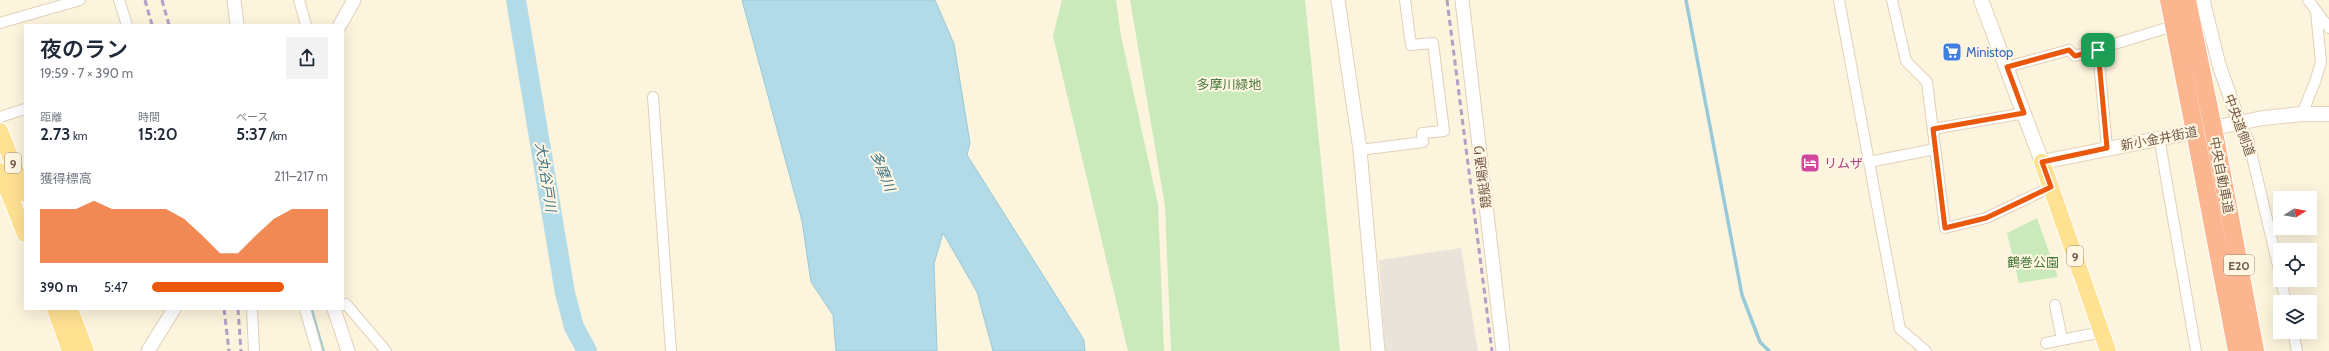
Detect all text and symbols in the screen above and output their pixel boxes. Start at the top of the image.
pin [2081,33,2115,67]
text: 夜のラン [40,36,128,63]
button: share [286,37,328,79]
icon: arrive [2087,39,2109,61]
supermarket icon: Ministop [1941,41,1963,63]
place label: Ministop [1966,44,2013,60]
text: 19:59 · 7 × 390 m [40,65,133,81]
park label: 多摩川緑地 [1196,76,1262,92]
street label: 中央道側道 [2221,92,2259,158]
text: 距離 [40,110,62,124]
text: 時間 [138,110,160,124]
text: ペース [236,110,268,124]
street label: 新小金井街道 [2119,123,2199,153]
text: 2.73 [40,124,70,144]
text: 15:20 [138,124,178,144]
text: 5:37 [236,124,267,144]
text: km [70,129,88,143]
text: /km [267,129,287,143]
street label: 中央自動車道 [2207,135,2237,215]
water label: 大丸谷戸川 [532,141,561,215]
street label: 競艇場通り [1470,143,1494,209]
water label: 多摩川 [867,148,900,196]
hotel icon: リムザ [1799,152,1821,174]
road number: 9 [5,153,21,173]
place label: リムザ [1824,155,1863,171]
text: 211–217 m [274,168,328,184]
text: 獲得標高 [40,170,92,186]
north arrow [2273,191,2317,235]
map controls [2273,191,2317,339]
button: locate [2273,243,2317,287]
road number: 9 [2067,246,2083,266]
park label: 鶴巻公園 [2007,254,2059,270]
road number: E20 [2224,255,2254,275]
text: 390 m [40,279,78,295]
text: 5:47 [104,279,128,295]
button: layers [2273,295,2317,339]

